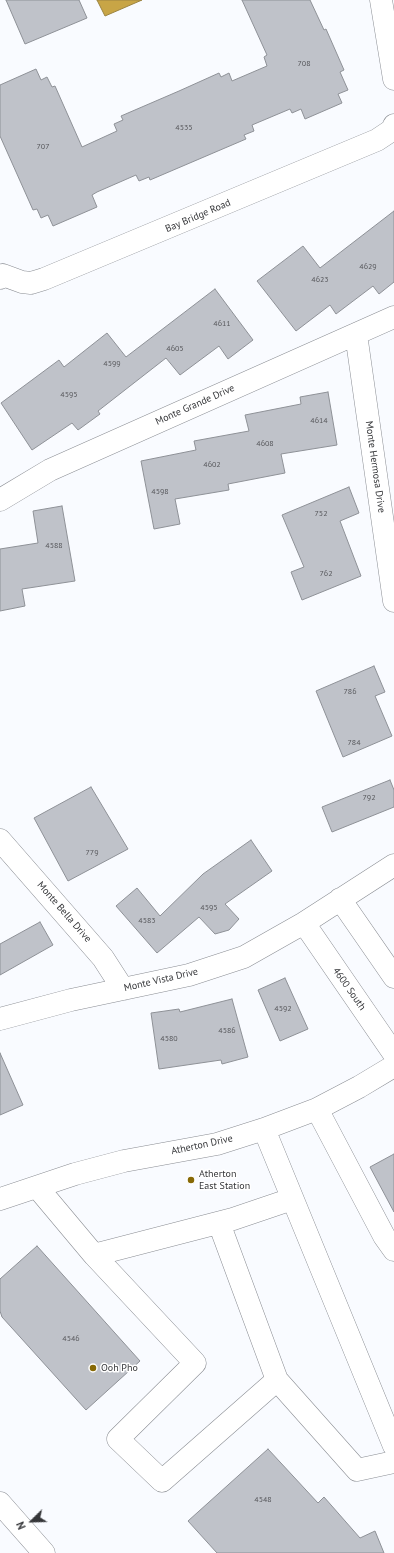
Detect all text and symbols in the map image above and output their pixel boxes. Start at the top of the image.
house number: 708 [297,59,311,69]
house number: 4535 [175,123,193,133]
house number: 707 [36,142,50,152]
street label: Bay Bridge Road [164,197,232,235]
house number: 4629 [359,262,377,272]
house number: 4623 [311,275,329,285]
house number: 4611 [213,319,231,329]
house number: 4605 [166,344,184,354]
house number: 4599 [103,359,121,369]
street label: Monte Grande Drive [154,382,236,428]
house number: 4595 [60,390,78,400]
house number: 4614 [310,416,328,426]
street label: Monte Hermosa Drive [363,420,387,514]
house number: 4608 [256,439,274,449]
house number: 4602 [203,460,221,470]
house number: 4598 [151,487,169,497]
house number: 752 [314,509,328,519]
house number: 4588 [45,541,63,551]
house number: 762 [319,569,333,579]
house number: 786 [343,687,357,697]
house number: 784 [347,738,361,748]
house number: 792 [362,793,376,803]
house number: 779 [85,848,99,858]
street label: Monte Bella Drive [34,879,94,945]
house number: 4595 [200,903,218,913]
house number: 4583 [138,916,156,926]
street label: 4600 South [330,965,368,1013]
street label: Monte Vista Drive [123,966,199,994]
house number: 4592 [274,1004,292,1014]
house number: 4586 [218,1026,236,1036]
house number: 4580 [160,1034,178,1044]
street label: Atherton Drive [170,1133,234,1157]
place label: Atherton East Station [199,1168,250,1192]
marker: Atherton East Station [186,1175,196,1185]
house number: 4546 [62,1334,80,1344]
place label: Ooh Pho [101,1362,138,1374]
marker: Ooh Pho [88,1363,98,1373]
house number: 4548 [254,1495,272,1505]
north arrow [12,1501,52,1541]
text: N [13,1520,29,1532]

